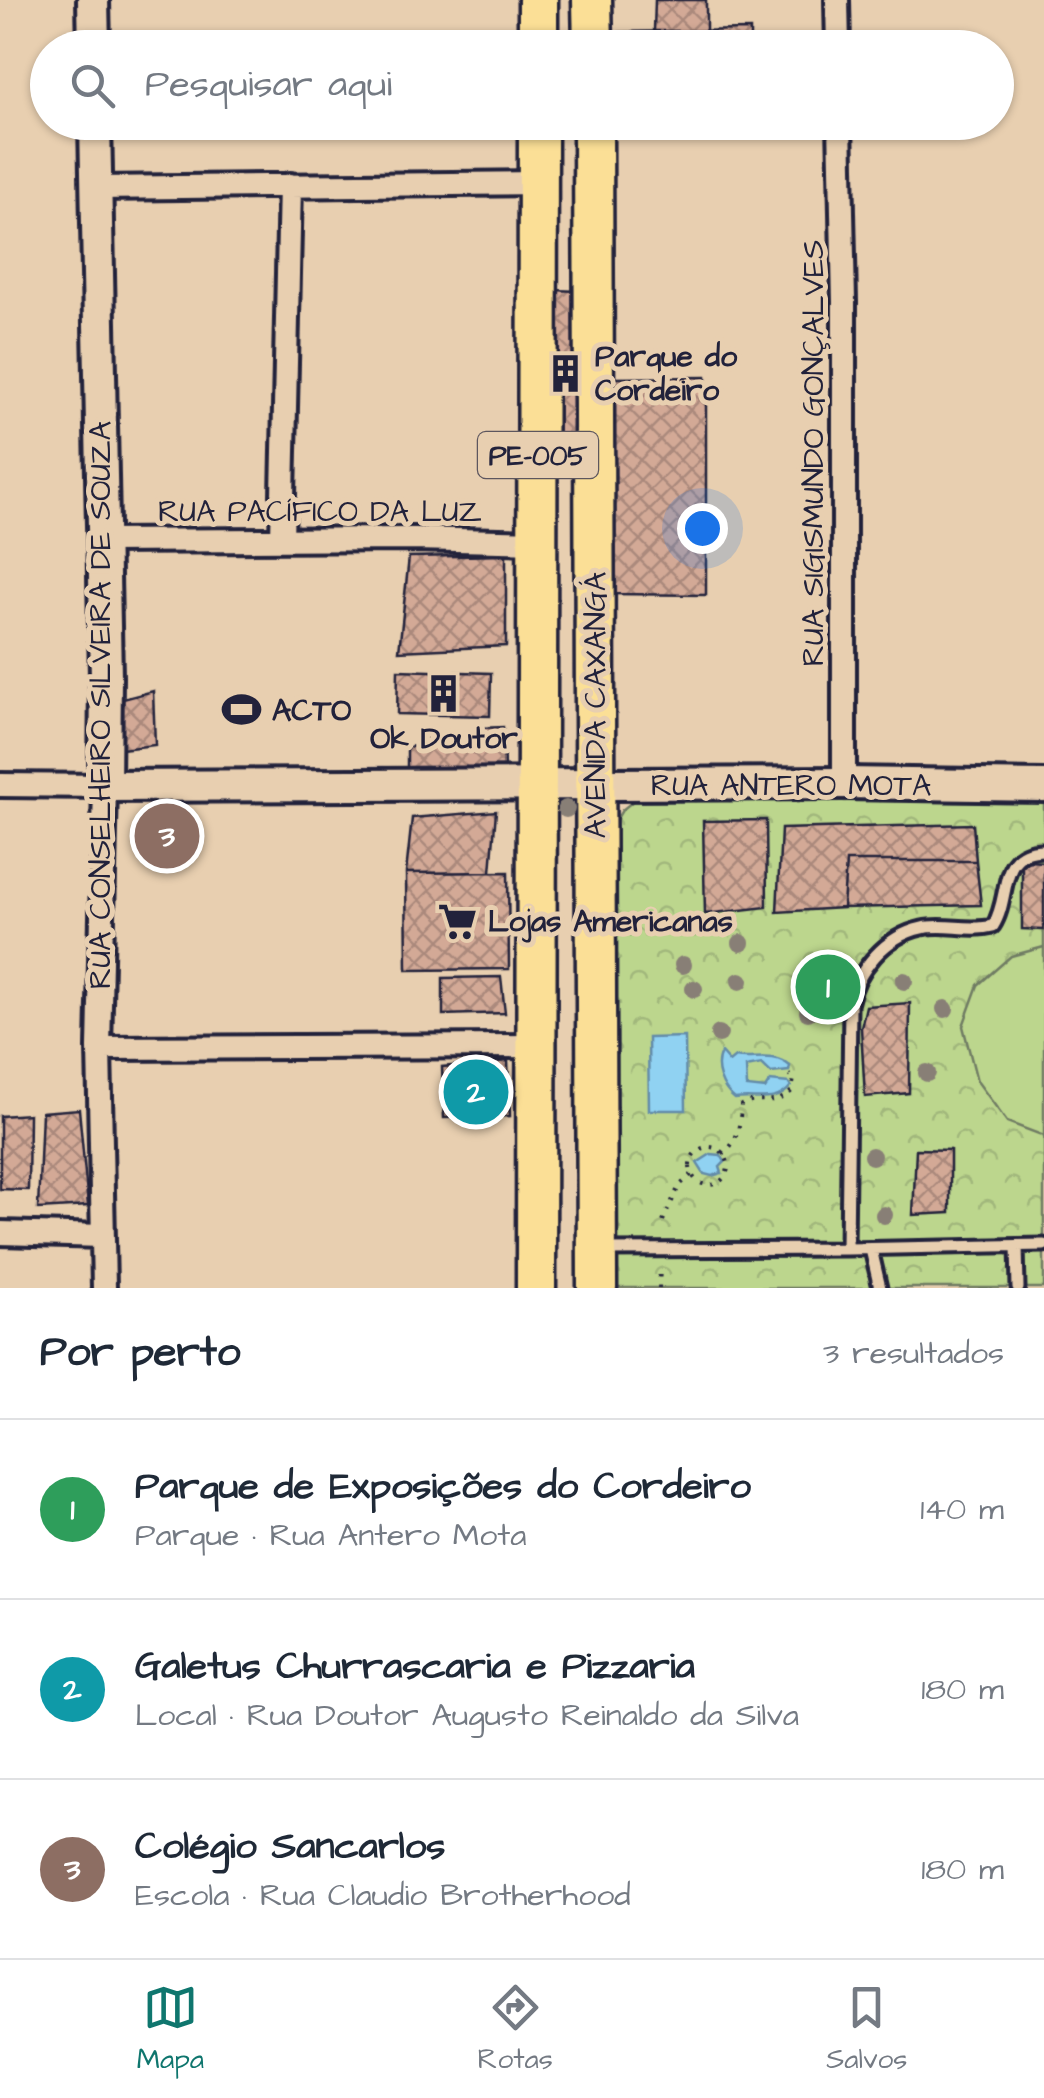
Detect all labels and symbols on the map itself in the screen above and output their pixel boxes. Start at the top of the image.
street label: RUA SIGISMUNDO GONÇALVES [793,240,835,666]
place label: Parque do Cordeiro [595,336,737,412]
building icon: Parque do Cordeiro [544,352,586,394]
street label: RUA CONSELHEIRO SILVEIRA DE SOUZA [80,421,122,989]
road number: PE-005 [478,432,598,478]
street label: RUA PACÍFICO DA LUZ [158,491,482,533]
your location [677,503,728,554]
street label: AVENIDA CAXANGÁ [575,572,617,838]
building icon: Ok Doutor [423,673,465,715]
sports icon: ACTO [221,689,263,731]
place label: ACTO [272,690,351,732]
place label: Ok Doutor [370,718,518,760]
street label: RUA ANTERO MOTA [651,765,931,807]
pin: 3 [134,798,200,874]
supermarket icon: Lojas Americanas [437,900,479,942]
place label: Lojas Americanas [488,901,733,943]
pin: 1 [796,950,860,1024]
pin: 2 [444,1054,508,1130]

